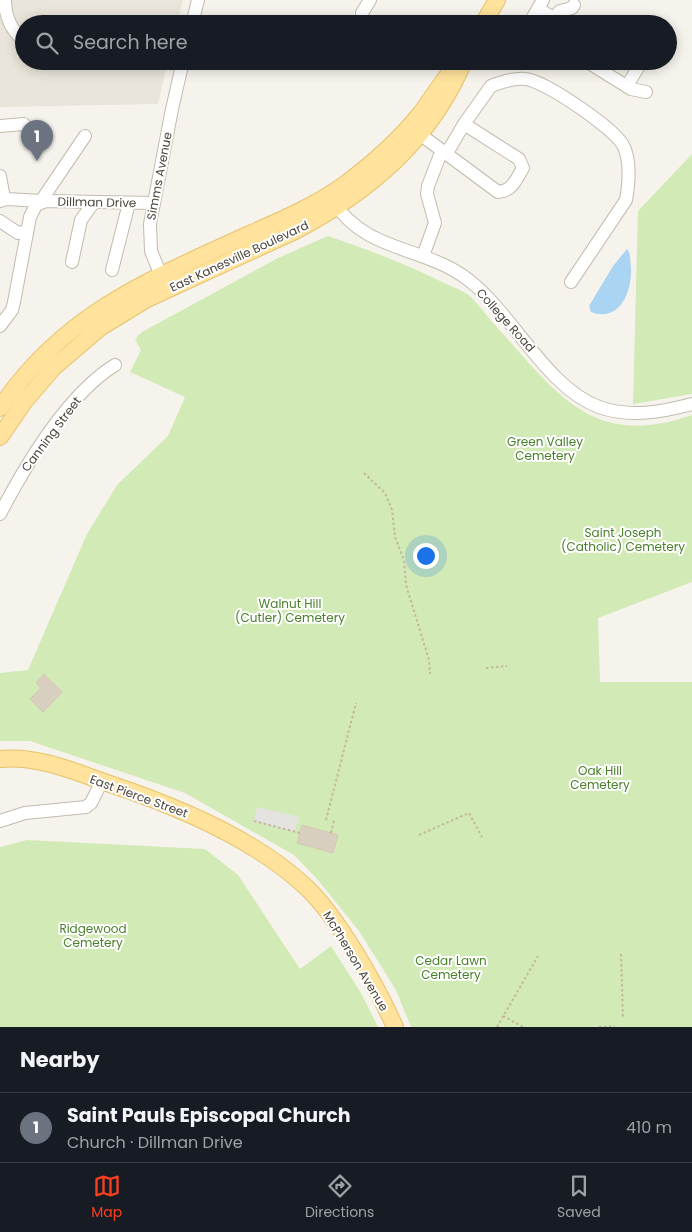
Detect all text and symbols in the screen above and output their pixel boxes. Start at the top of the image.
search box [15,15,677,70]
icon: search [33,29,61,57]
text: Search here [73,29,187,56]
pin: 1 [21,120,53,161]
street label: Simms Avenue [142,131,176,221]
street label: Dillman Drive [57,193,137,211]
street label: East Kanesville Boulevard [167,216,311,296]
street label: College Road [473,284,539,356]
street label: Canning Street [17,393,85,475]
park label: Green Valley Cemetery [507,433,583,464]
park label: Saint Joseph (Catholic) Cemetery [561,524,685,555]
your location [413,543,439,569]
park label: Walnut Hill (Cutler) Cemetery [235,595,345,626]
park label: Oak Hill Cemetery [570,762,630,793]
street label: East Pierce Street [88,770,190,822]
street label: McPherson Avenue [319,908,393,1014]
park label: Ridgewood Cemetery [59,920,127,951]
park label: Cedar Lawn Cemetery [415,952,487,983]
text: Nearby [20,1045,100,1074]
text: Saint Pauls Episcopal Church [67,1102,350,1129]
text: 1 [33,1116,39,1139]
text: 410 m [626,1116,672,1139]
text: Church · Dillman Drive [67,1131,243,1154]
tab: Map [91,1172,122,1223]
tab: Directions [305,1172,374,1223]
tab: Saved [557,1172,601,1223]

